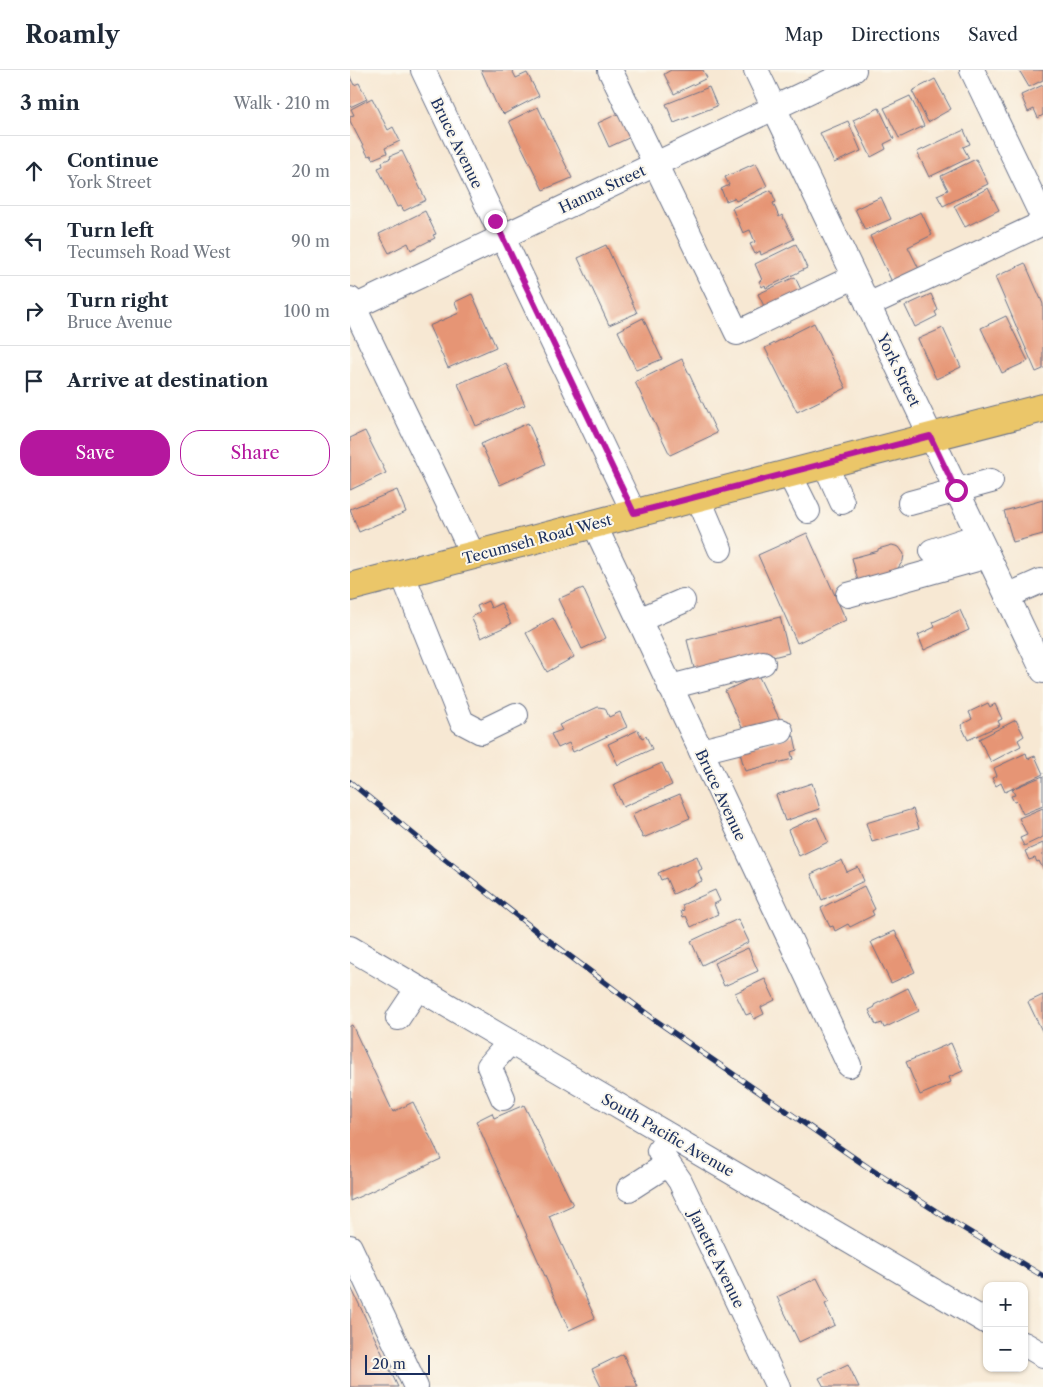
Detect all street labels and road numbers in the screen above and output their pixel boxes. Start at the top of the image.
street label: Bruce Avenue [427,94,487,192]
street label: Hanna Street [556,160,649,217]
street label: York Street [873,329,925,410]
street label: Tecumseh Road West [460,510,614,568]
street label: Bruce Avenue [691,746,751,844]
street label: South Pacific Avenue [598,1089,738,1181]
street label: Janette Avenue [684,1205,749,1311]

